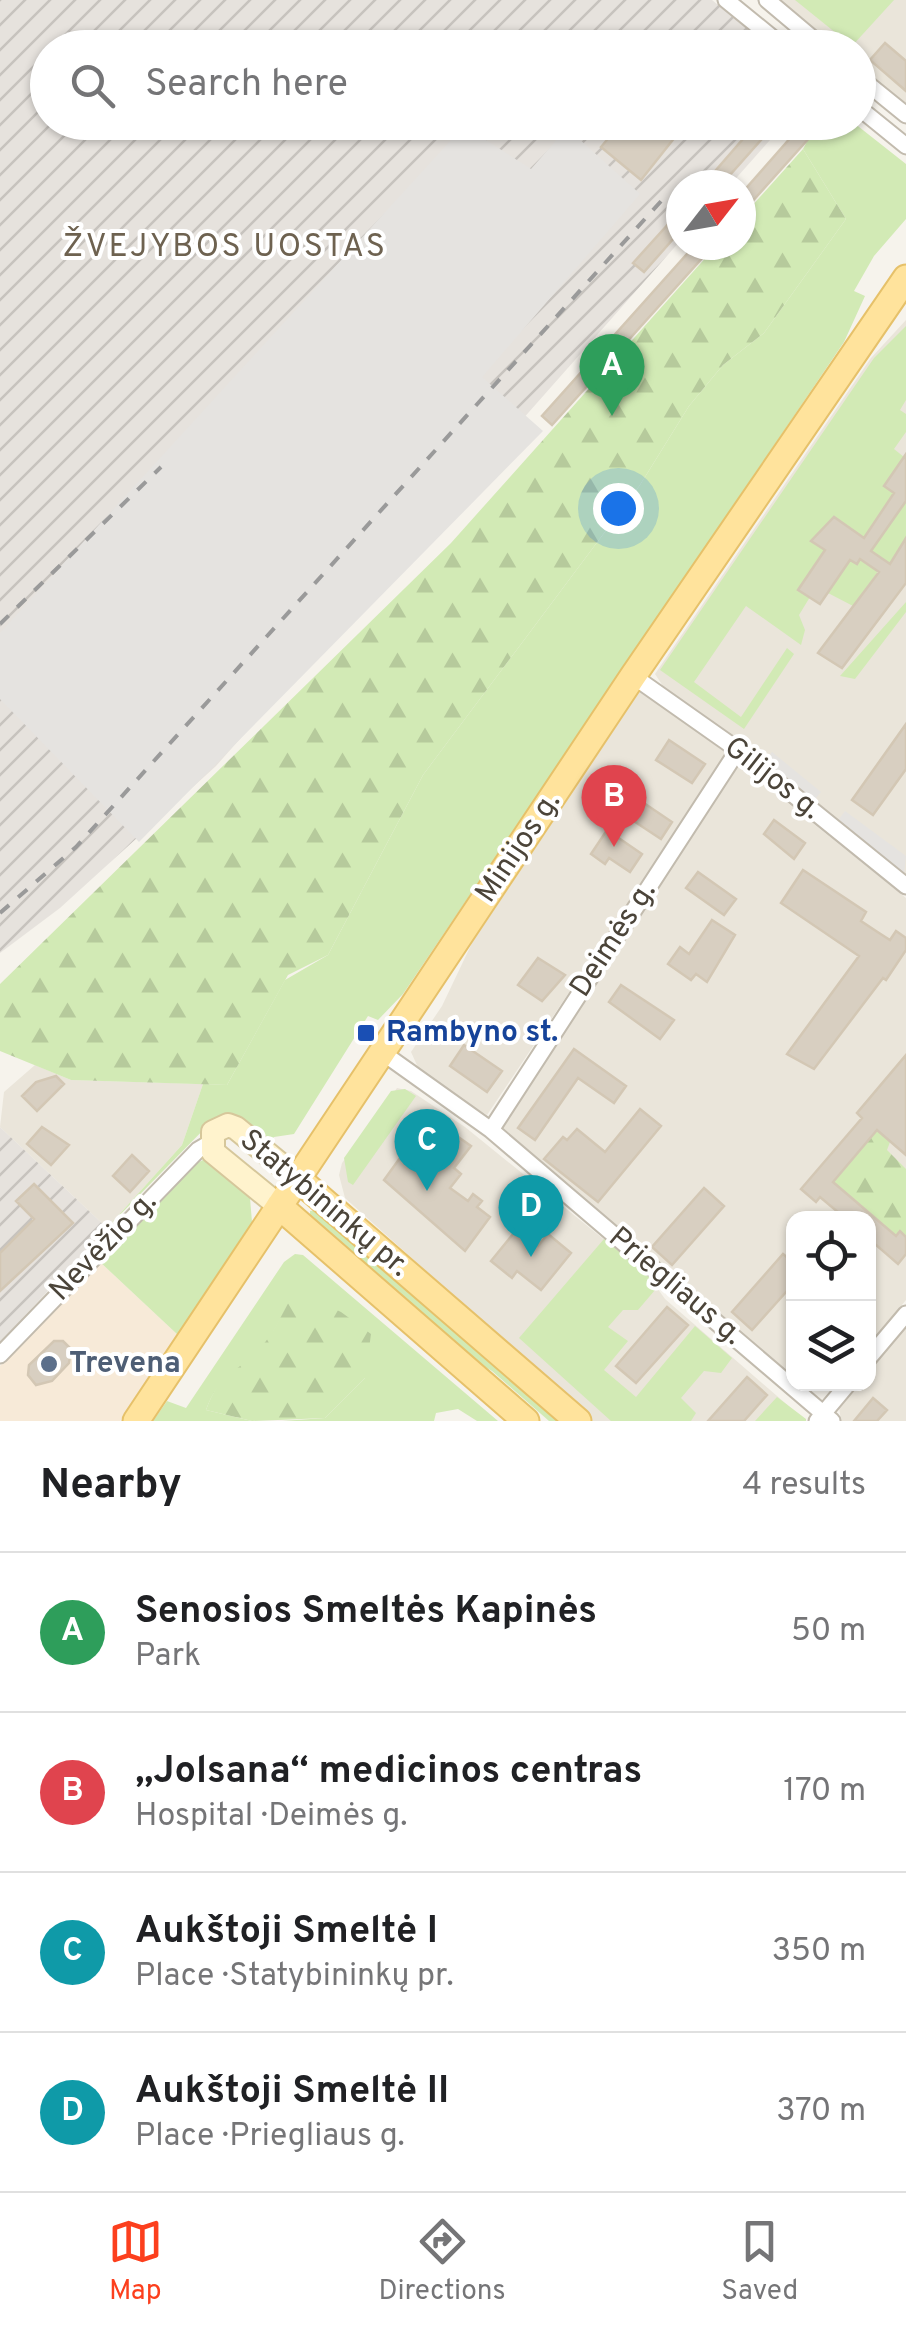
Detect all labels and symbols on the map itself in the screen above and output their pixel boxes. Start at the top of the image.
north arrow [666,170,756,260]
district label: ŽVEJYBOS UOSTAS [63,226,387,268]
pin: A [580,334,644,416]
your location [593,483,644,534]
street label: Gilijos g. [716,730,828,828]
pin: B [582,764,646,847]
street label: Minijos g. [468,785,570,911]
street label: Deimės g. [563,875,665,1005]
place label: Rambyno st. [386,1015,558,1052]
marker: Rambyno st. [355,1022,377,1044]
pin: C [394,1108,460,1191]
street label: Statybininkų pr. [232,1122,416,1286]
pin: D [498,1174,564,1257]
street label: Nevėžio g. [43,1184,165,1310]
street label: Priegliaus g. [600,1220,750,1354]
place label: Trevena [69,1346,181,1383]
marker: Trevena [38,1353,60,1375]

